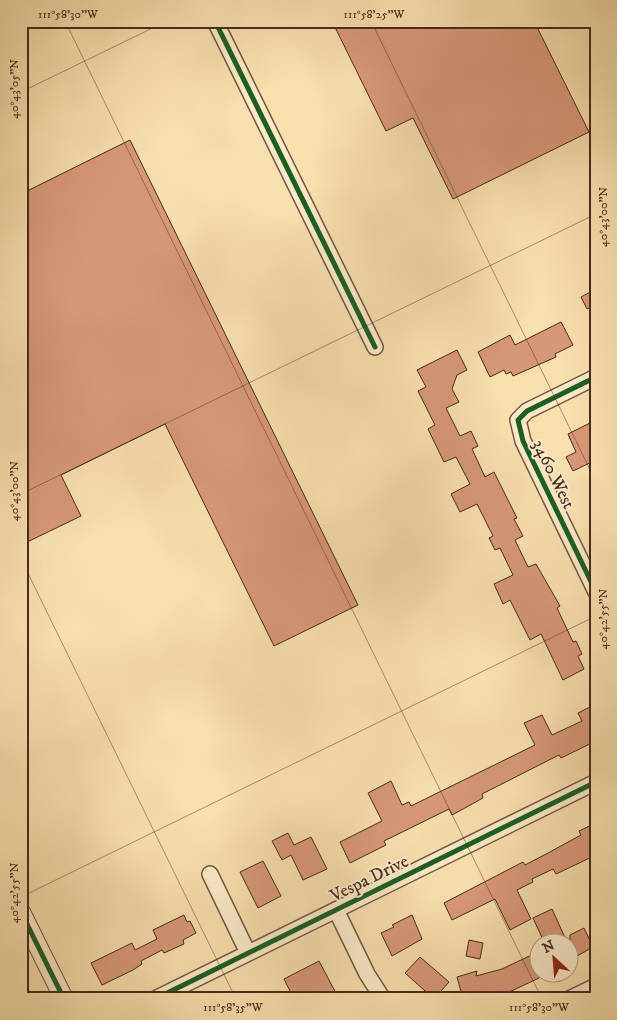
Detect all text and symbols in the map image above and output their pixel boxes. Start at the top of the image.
text: 111°58'30"W [38,7,99,22]
text: 111°58'25"W [344,7,405,22]
text: 40°43'05"N [7,59,22,119]
text: 40°43'00"N [596,187,611,247]
street label: 3460 West [527,436,579,513]
text: 40°43'00"N [7,461,22,521]
text: 40°42'55"N [596,588,611,649]
street label: Vespa Drive [326,850,412,908]
text: 40°42'55"N [7,862,22,923]
north arrow [530,932,580,982]
text: N [540,936,558,958]
text: 111°58'35"W [203,1000,264,1015]
text: 111°58'30"W [509,1000,570,1015]

